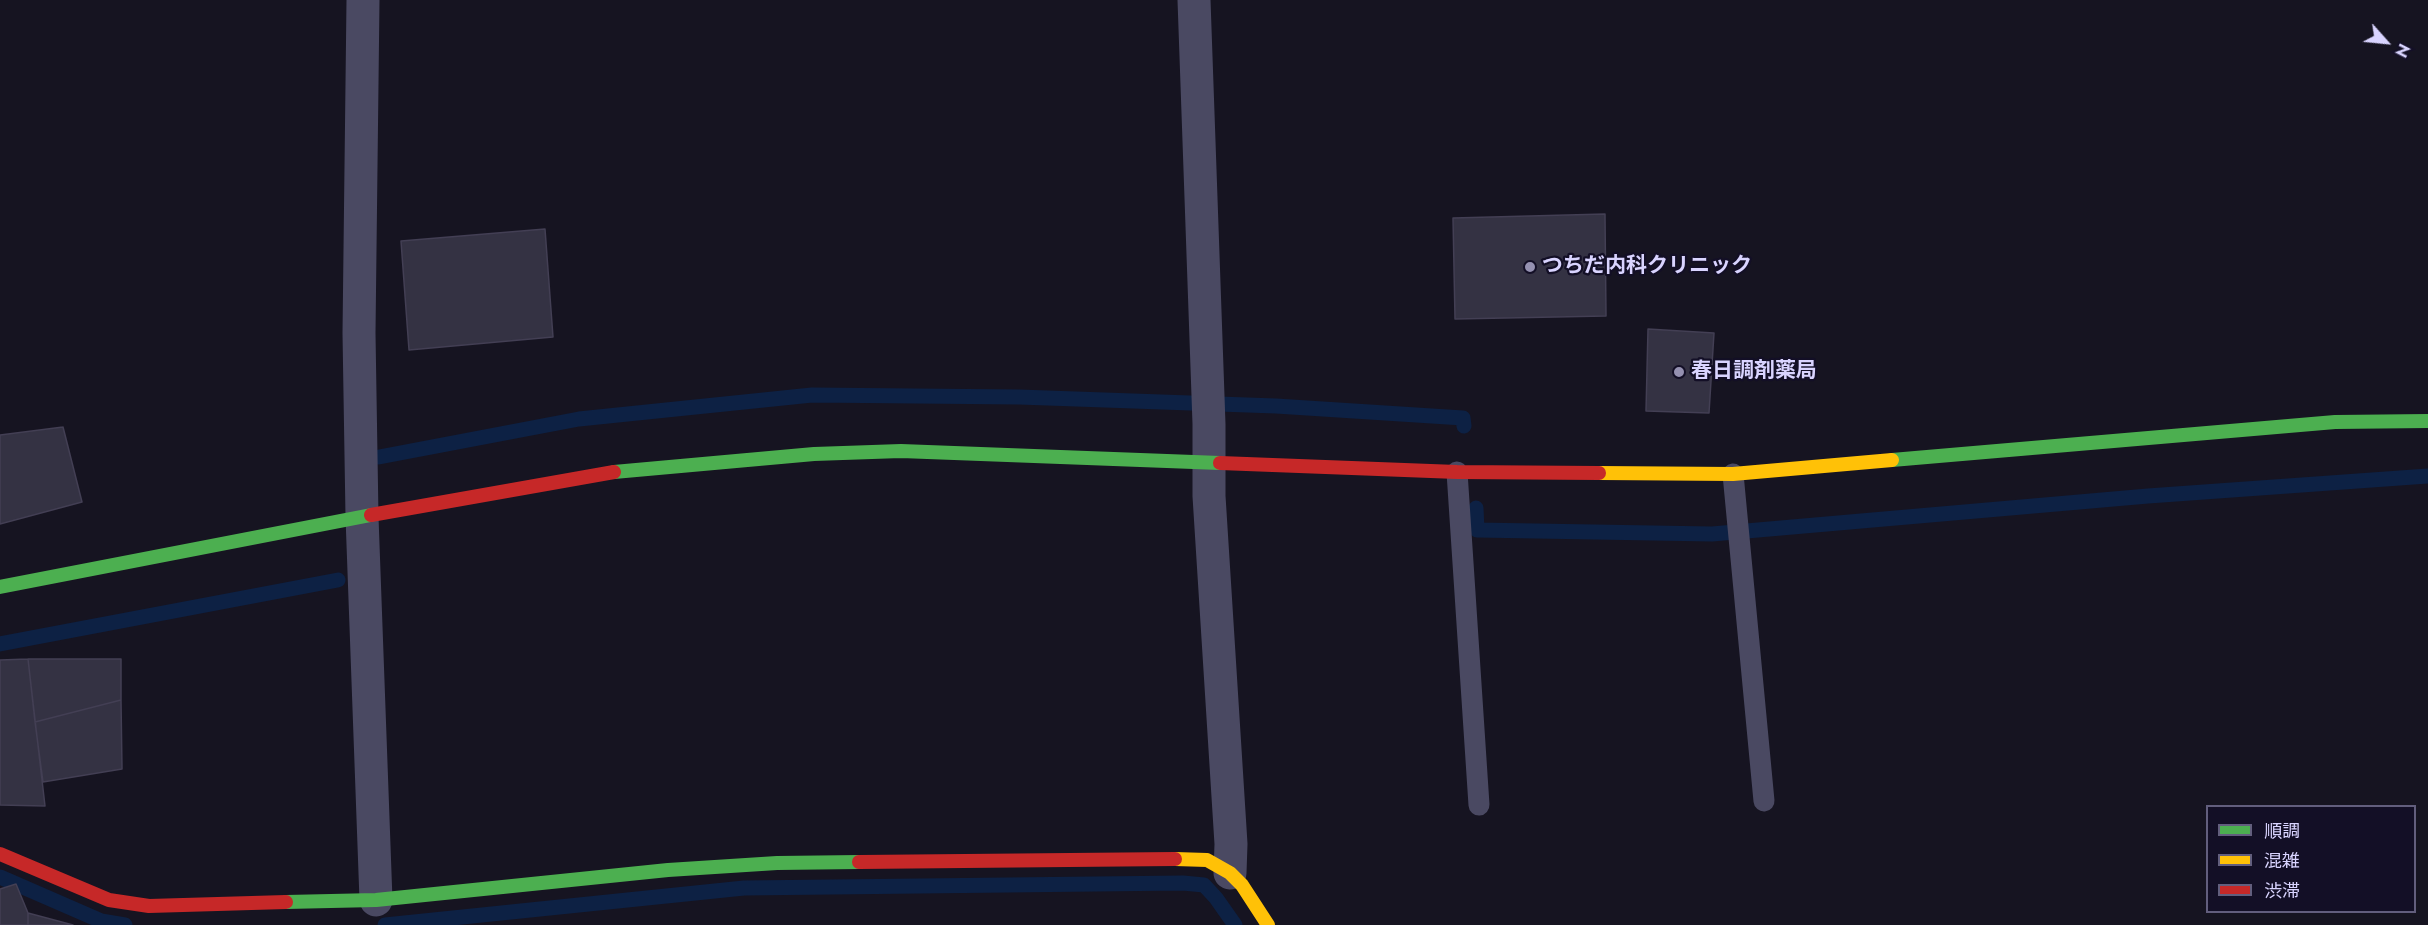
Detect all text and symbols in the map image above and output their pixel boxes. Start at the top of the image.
north arrow [2356,12,2416,72]
text: N [2389,40,2416,61]
place label: つちだ内科クリニック [1542,254,1752,280]
marker: つちだ内科クリニック [1523,260,1537,274]
place label: 春日調剤薬局 [1691,359,1817,385]
marker: 春日調剤薬局 [1672,365,1686,379]
legend [2206,805,2416,913]
text: 順調 [2264,818,2300,844]
text: 混雑 [2264,848,2300,874]
text: 渋滞 [2264,878,2300,904]

